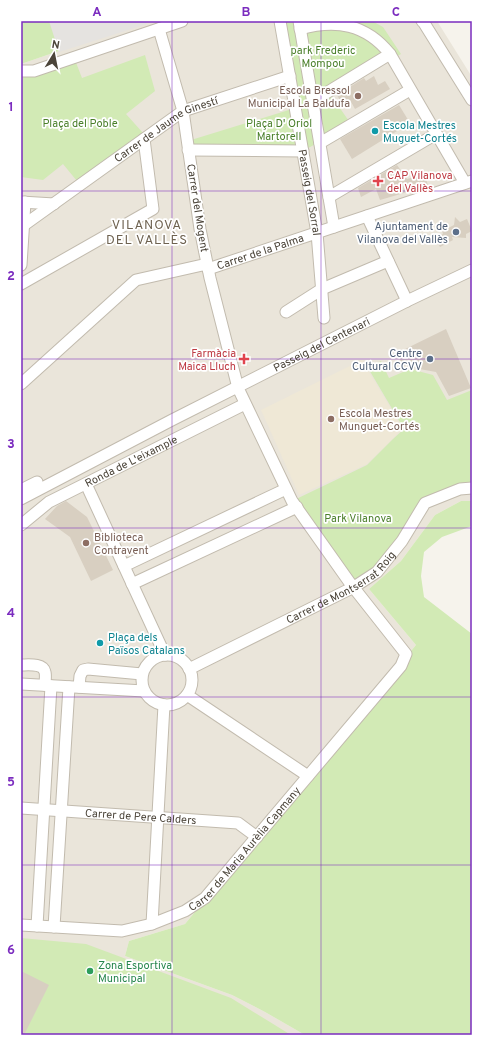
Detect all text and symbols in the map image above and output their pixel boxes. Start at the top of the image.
text: A [92,5,102,21]
text: B [242,5,251,21]
text: C [392,5,400,21]
north arrow [34,34,74,74]
text: N [50,38,61,53]
park label: park Frederic Mompou [290,44,356,71]
place label: Escola Bressol Municipal La Baldufa [248,84,350,111]
marker: Escola Bressol Municipal La Baldufa [353,91,363,101]
street label: Carrer de Jaume Ginestí [112,94,221,166]
text: 1 [8,100,14,116]
park label: Plaça del Poble [42,117,118,131]
park label: Plaça D' Oriol Martorell [246,117,312,144]
place label: Escola Mestres Muguet-Cortés [383,119,457,146]
marker: Escola Mestres Muguet-Cortés [370,126,380,136]
street label: Passeig del Sorral [295,148,323,236]
street label: Carrer del Mogent [183,163,211,253]
place label: CAP Vilanova del Vallès [387,169,453,196]
marker: CAP Vilanova del Vallès [372,175,384,187]
district label: VILANOVA DEL VALLÈS [106,218,188,249]
place label: Ajuntament de Vilanova del Vallès [357,220,448,247]
marker: Ajuntament de Vilanova del Vallès [451,227,461,237]
street label: Carrer de la Palma [215,231,306,274]
text: 2 [7,269,15,285]
street label: Passeig del Centenari [271,315,373,375]
place label: Farmàcia Maica Lluch [178,347,236,374]
place label: Centre Cultural CCVV [352,347,422,374]
marker: Farmàcia Maica Lluch [239,354,249,364]
marker: Centre Cultural CCVV [425,354,435,364]
place label: Escola Mestres Munguet-Cortés [339,407,420,434]
marker: Escola Mestres Munguet-Cortés [326,414,336,424]
street label: Ronda de L'eixample [83,433,180,491]
text: 3 [7,437,15,453]
park label: Park Vilanova [324,512,392,526]
place label: Biblioteca Contravent [94,531,149,558]
marker: Biblioteca Contravent [81,538,91,548]
street label: Carrer de Montserrat Roig [284,549,399,628]
text: 4 [7,606,15,622]
place label: Plaça dels Països Catalans [108,631,185,658]
marker: Plaça dels Països Catalans [95,638,105,648]
text: 5 [7,775,15,791]
street label: Carrer de Maria Aurèlia Capmany [186,784,304,915]
street label: Carrer de Pere Calders [84,806,197,828]
text: 6 [7,943,15,959]
place label: Zona Esportiva Municipal [98,959,172,986]
marker: Zona Esportiva Municipal [85,966,95,976]

